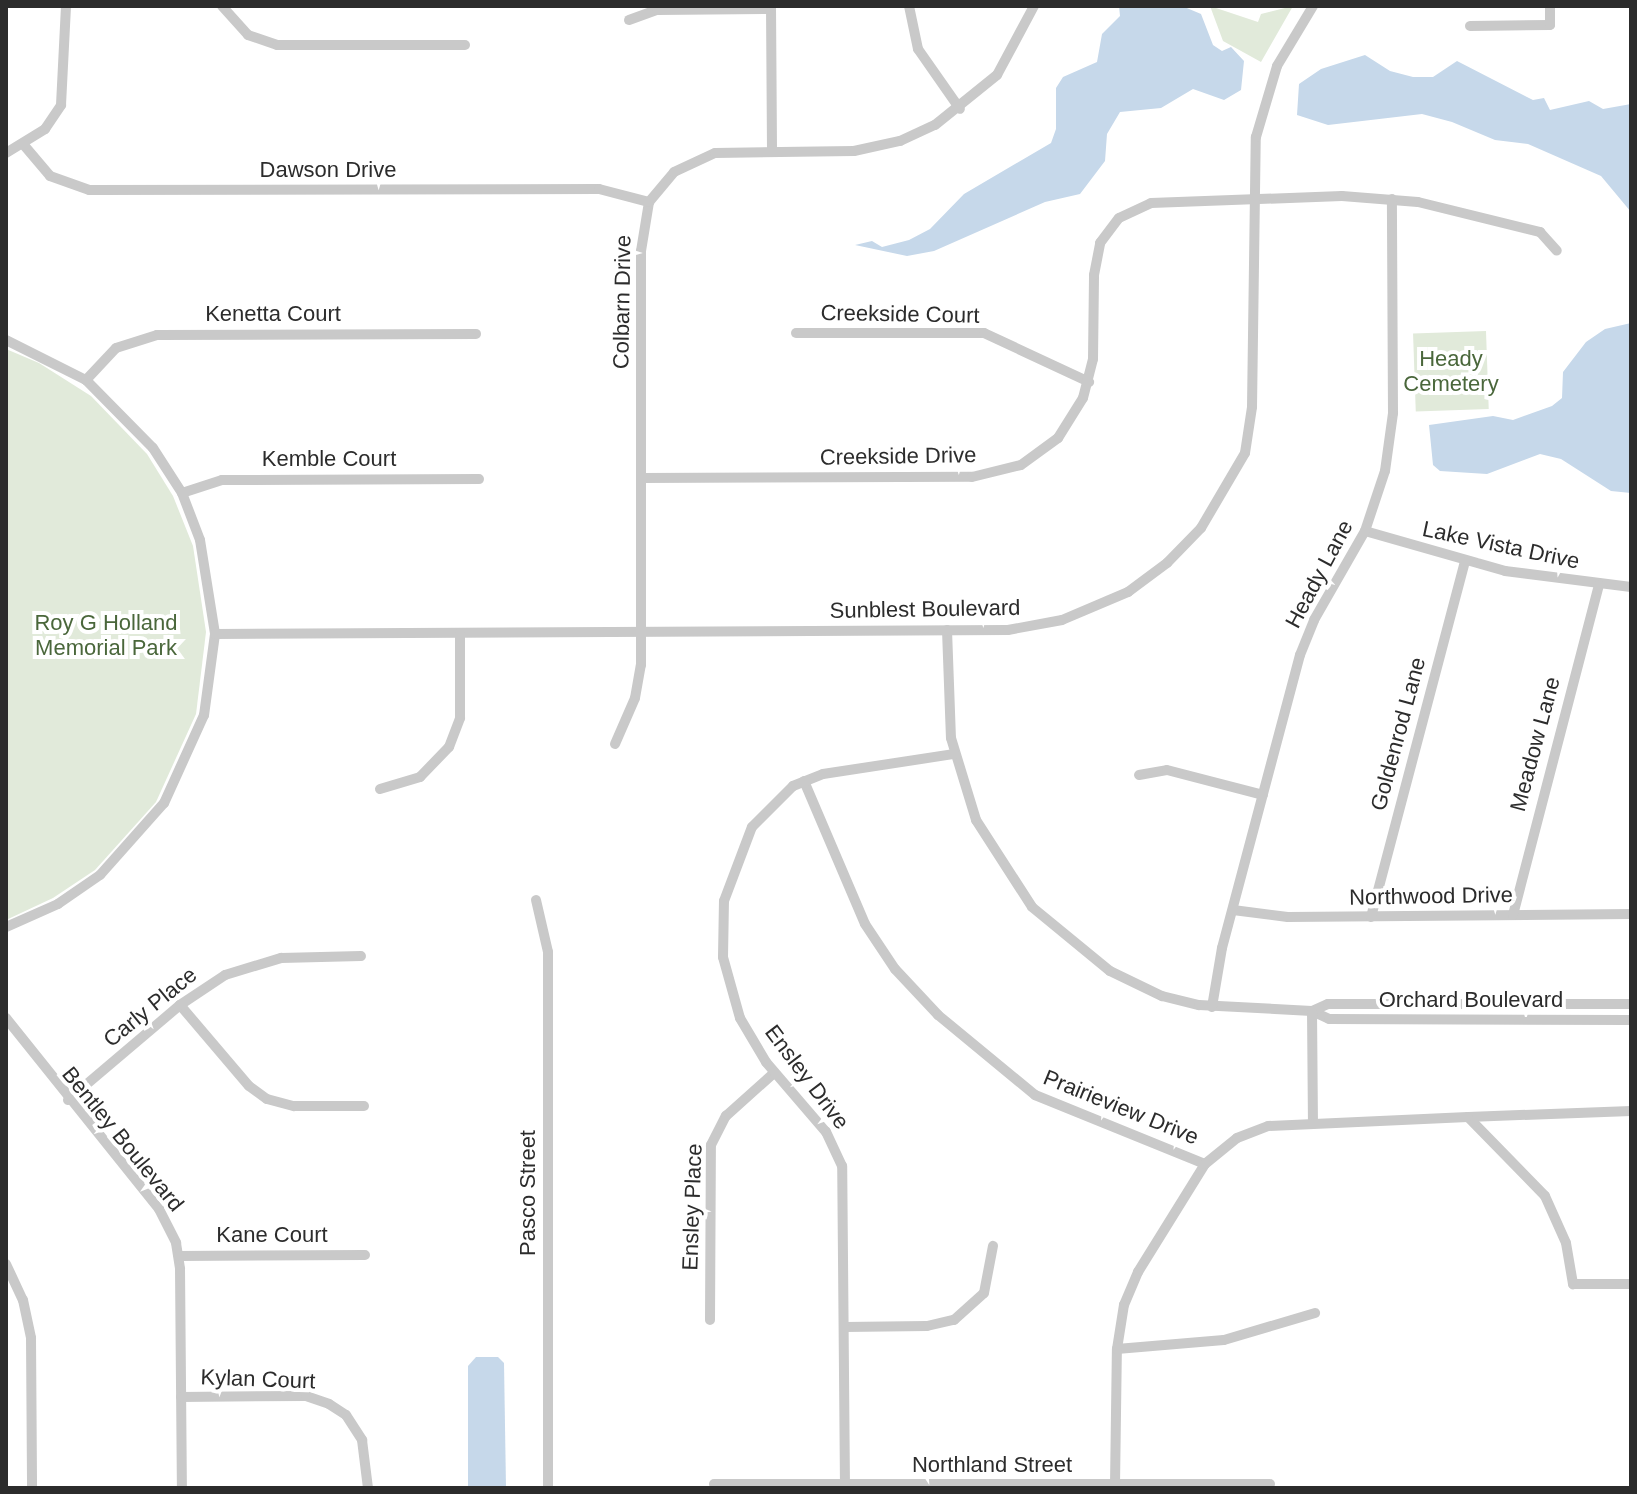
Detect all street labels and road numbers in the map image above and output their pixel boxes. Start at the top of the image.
street label: Dawson Drive [260,157,396,183]
street label: Colbarn Drive [608,235,636,369]
street label: Creekside Court [820,299,980,329]
street label: Kenetta Court [205,301,341,327]
street label: Creekside Drive [820,441,976,471]
street label: Kemble Court [262,446,396,472]
street label: Heady Lane [1279,515,1359,633]
street label: Lake Vista Drive [1420,515,1582,575]
street label: Sunblest Boulevard [829,594,1021,624]
street label: Goldenrod Lane [1365,654,1431,814]
street label: Meadow Lane [1504,674,1566,814]
street label: Northwood Drive [1349,881,1513,911]
street label: Carly Place [98,961,202,1053]
street label: Orchard Boulevard [1379,987,1563,1013]
street label: Ensley Drive [759,1020,855,1134]
street label: Bentley Boulevard [57,1061,189,1217]
street label: Prairieview Drive [1040,1064,1202,1150]
street label: Pasco Street [515,1130,541,1256]
street label: Ensley Place [677,1143,707,1271]
street label: Kane Court [216,1222,328,1248]
street label: Kylan Court [200,1364,316,1394]
street label: Northland Street [912,1452,1072,1478]

